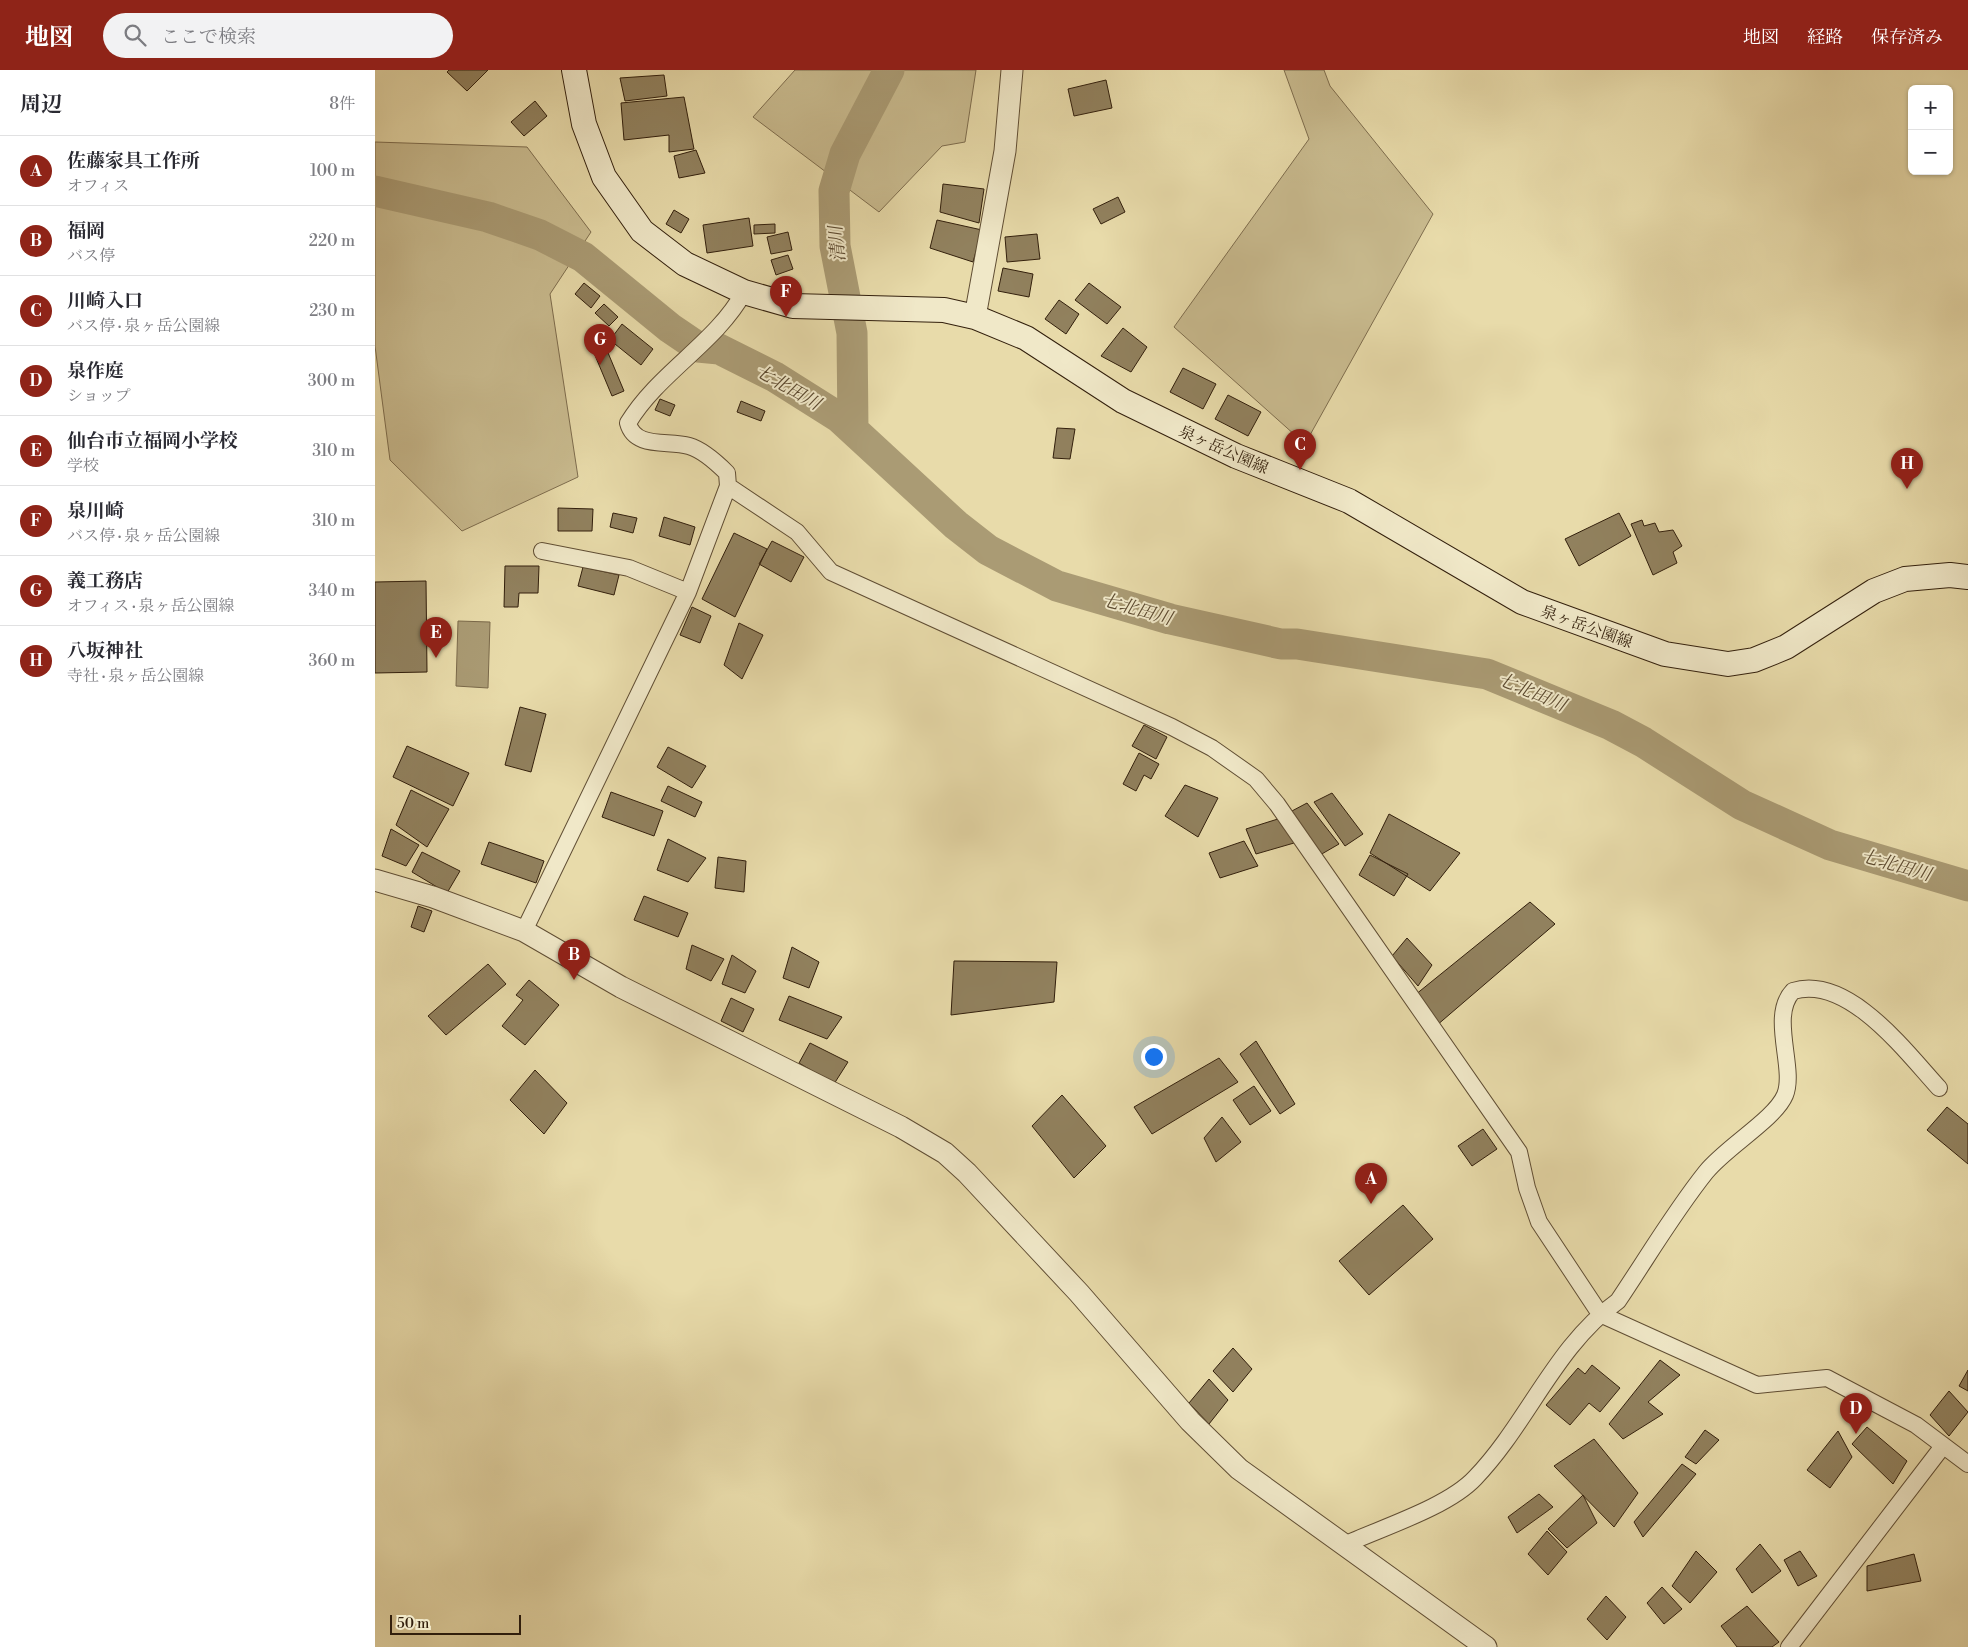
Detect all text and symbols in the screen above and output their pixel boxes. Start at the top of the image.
search box [103,13,453,58]
icon: search [121,21,149,49]
text: 地図 [25,23,73,53]
text: ここで検索 [161,25,256,49]
text: 地図 [1743,26,1779,49]
text: 経路 [1807,26,1843,49]
text: 保存済み [1871,26,1943,49]
map controls [1908,85,1953,175]
button: + [1908,85,1953,130]
text: 周辺 [20,92,62,118]
text: 8件 [329,94,355,114]
button: − [1908,130,1953,175]
text: 佐藤家具工作所 [67,149,200,173]
text: A [30,161,42,181]
text: 100 m [310,161,355,181]
text: オフィス [67,176,129,196]
text: 福岡 [67,219,105,243]
water label: 清川 [824,223,851,263]
text: B [30,231,42,251]
text: 220 m [309,231,355,251]
text: バス停 [67,246,115,266]
pin: F [770,276,802,317]
text: 川崎入口 [67,289,143,313]
text: C [30,301,42,321]
text: 230 m [309,301,355,321]
text: バス停 · 泉ヶ岳公園線 [67,316,220,336]
pin: G [584,324,616,365]
text: 泉作庭 [67,359,124,383]
water label: 七北田川 [751,359,826,416]
text: D [30,371,42,391]
text: 300 m [308,371,355,391]
text: ショップ [67,386,131,406]
street label: 泉ヶ岳公園線 [1176,421,1272,479]
text: 仙台市立福岡小学校 [67,429,238,453]
pin: C [1284,429,1316,470]
text: E [30,441,42,461]
text: 310 m [312,441,355,461]
pin: H [1891,448,1923,489]
text: 学校 [67,456,99,476]
text: 泉川崎 [67,499,124,523]
text: F [30,511,42,531]
text: 310 m [312,511,355,531]
text: バス停 · 泉ヶ岳公園線 [67,526,220,546]
text: 義工務店 [67,569,143,593]
text: G [30,581,42,601]
text: 340 m [308,581,355,601]
water label: 七北田川 [1099,589,1177,631]
text: オフィス · 泉ヶ岳公園線 [67,596,235,616]
street label: 泉ヶ岳公園線 [1538,601,1635,653]
pin: E [420,617,452,658]
text: 八坂神社 [67,639,143,663]
text: H [29,651,43,671]
text: 360 m [309,651,355,671]
text: 寺社 · 泉ヶ岳公園線 [67,666,204,686]
water label: 七北田川 [1494,668,1571,718]
water label: 七北田川 [1858,845,1936,887]
pin: B [558,939,590,980]
your location [1141,1044,1167,1070]
pin: A [1355,1163,1387,1204]
pin: D [1840,1393,1872,1434]
scale bar [390,1612,521,1635]
text: 50 m [397,1615,429,1633]

